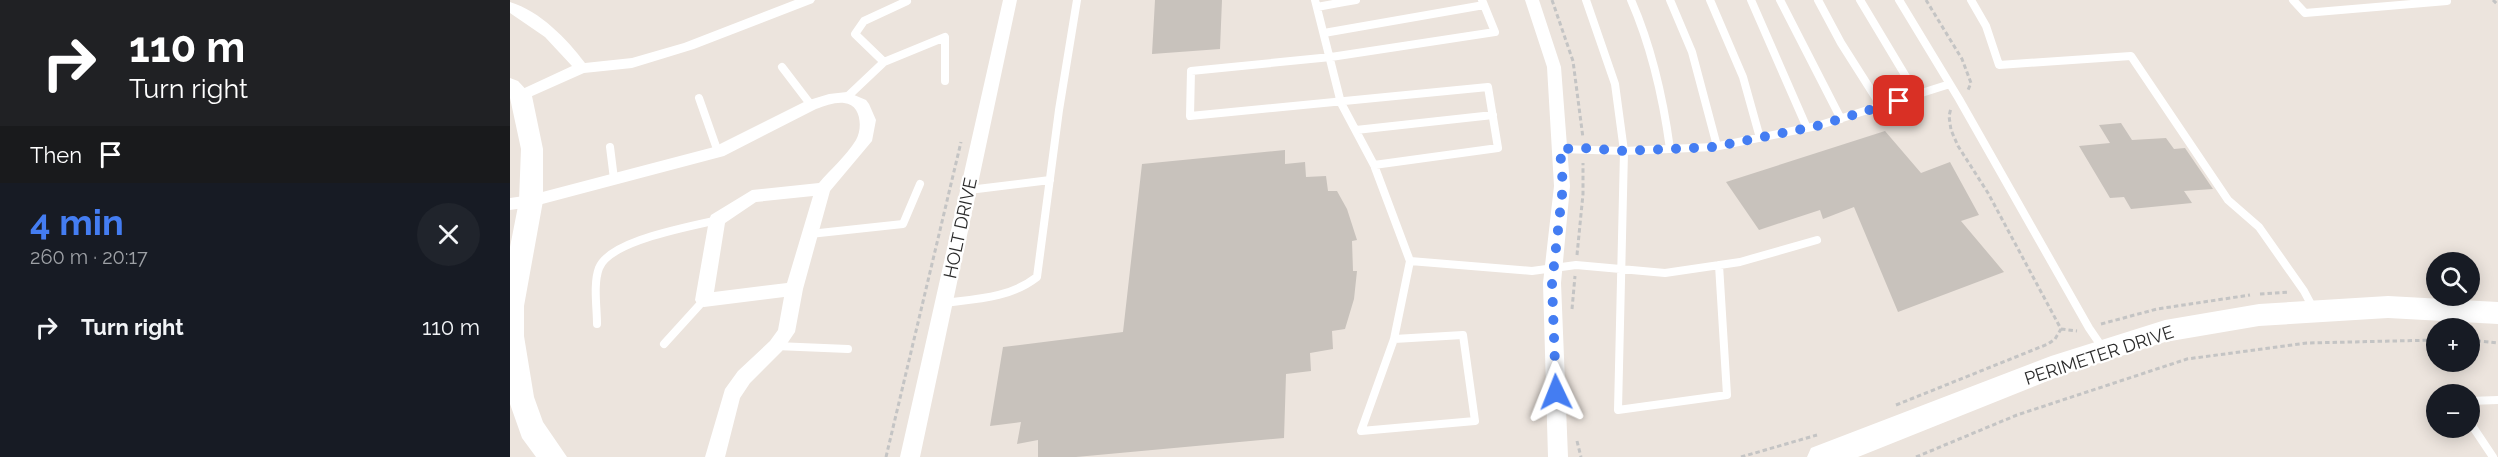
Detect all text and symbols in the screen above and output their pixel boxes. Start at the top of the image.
text: 110 m [129,23,245,72]
icon: right [30,24,108,102]
text: Turn right [129,73,248,104]
pin [1873,75,1924,126]
icon: arrive [1882,84,1915,117]
icon: arrive [94,138,127,171]
text: Then [30,142,82,168]
street label: HOLT DRIVE [939,176,981,280]
text: 4 min [30,201,124,243]
button: close [417,203,480,266]
text: 260 m · 20:17 [30,245,148,269]
map controls [2426,252,2480,438]
button: search [2426,252,2480,306]
icon: right [30,311,63,344]
text: Turn right [81,314,184,340]
text: 110 m [422,314,480,340]
button: + [2426,318,2480,372]
street label: PERIMETER DRIVE [2022,321,2176,389]
position arrow [1524,360,1588,424]
button: − [2426,384,2480,438]

